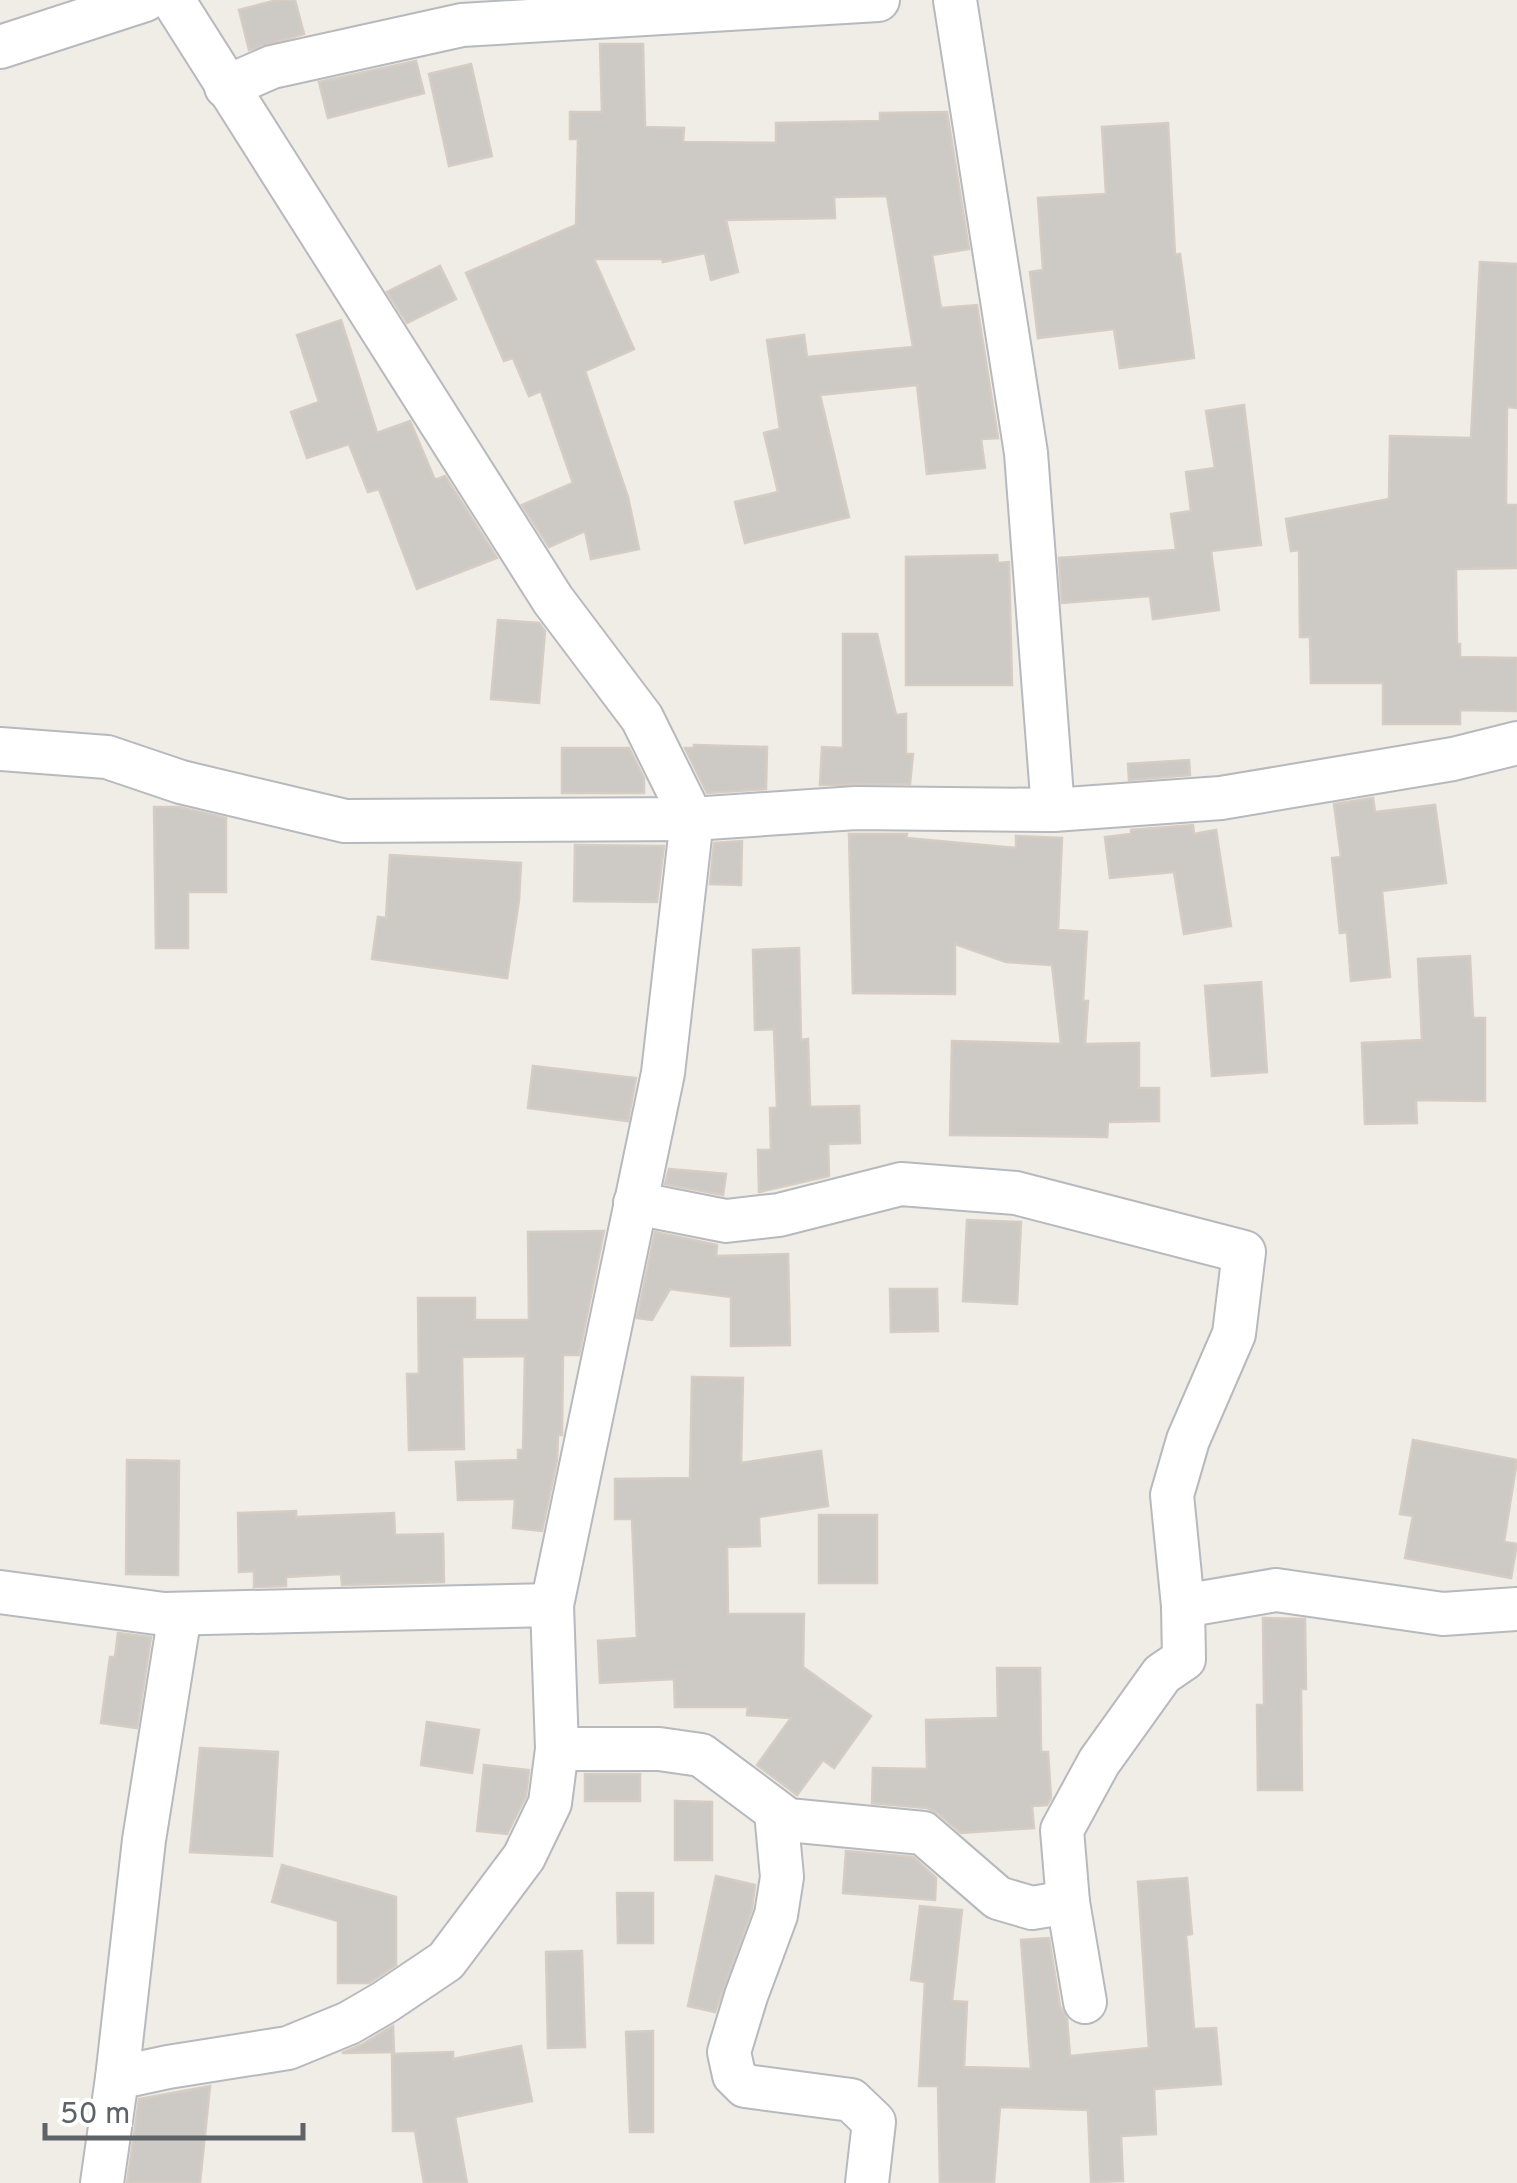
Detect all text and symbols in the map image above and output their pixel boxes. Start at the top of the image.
scale bar [45,2078,302,2140]
text: 50 m [60,2097,130,2134]

